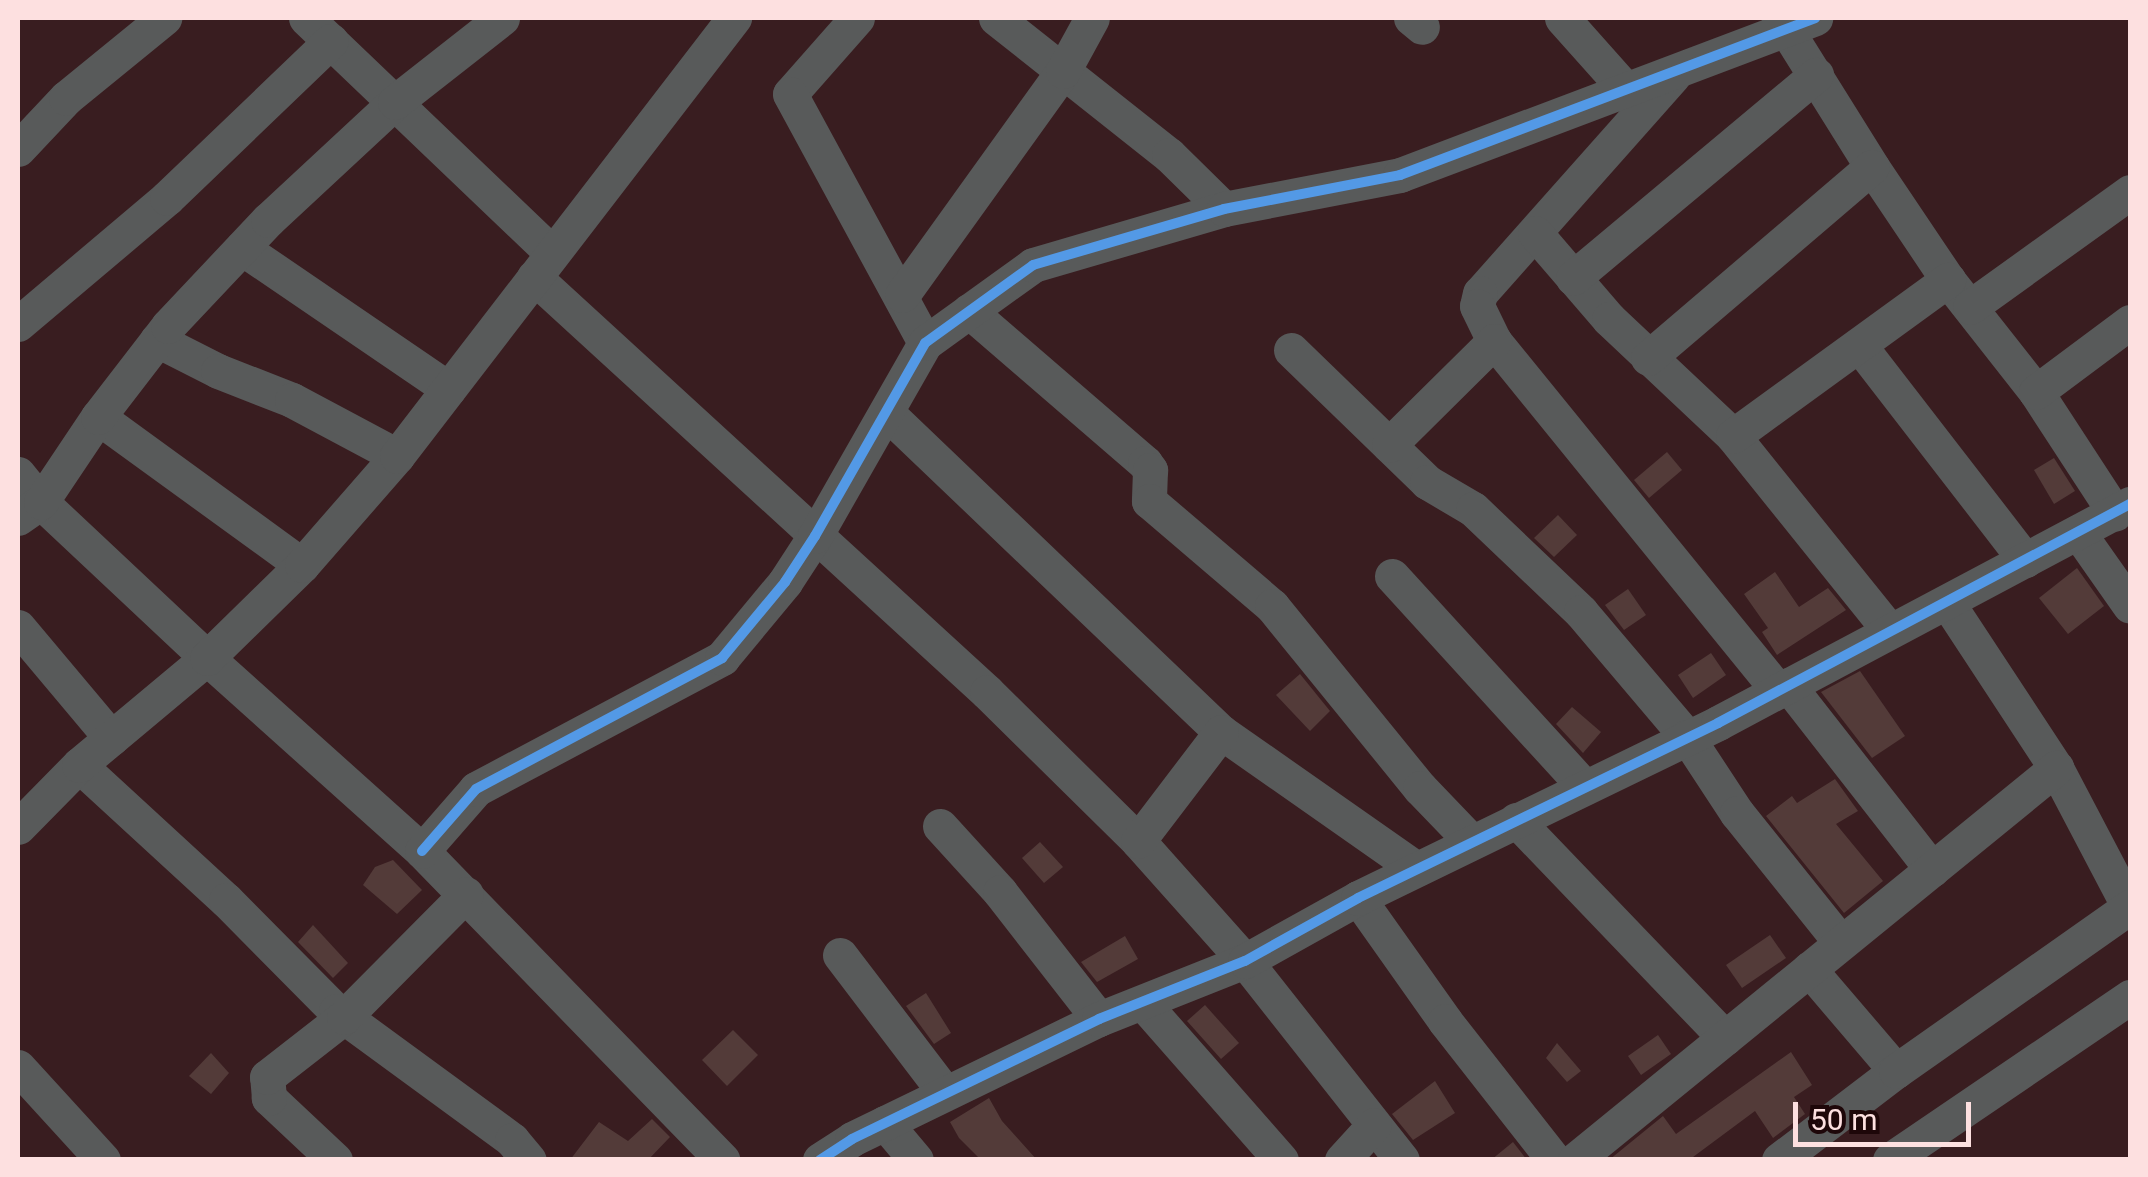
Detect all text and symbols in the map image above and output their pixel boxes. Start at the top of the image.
scale bar [1798,1082,1976,1144]
text: 50 m [1810,1102,1877,1137]

